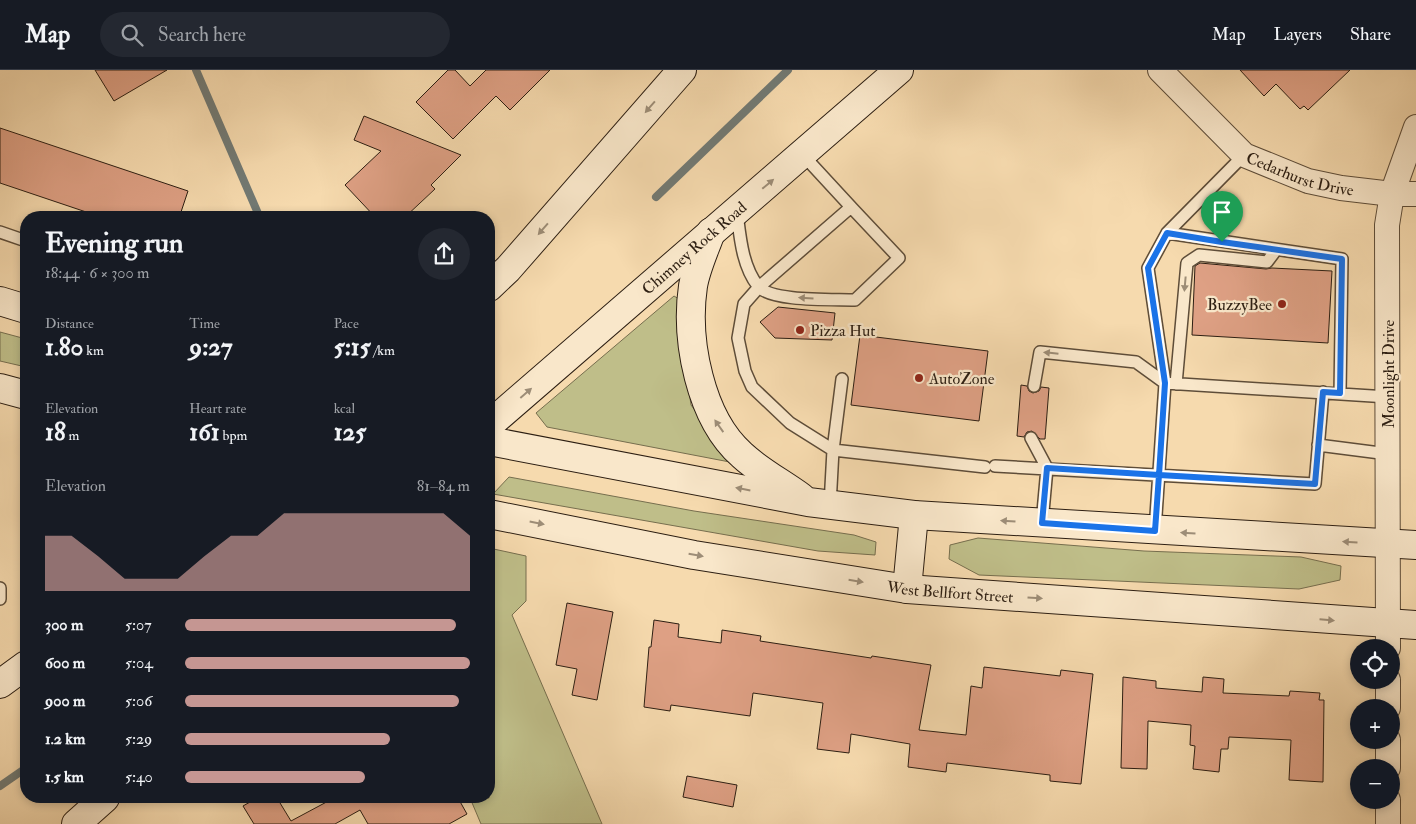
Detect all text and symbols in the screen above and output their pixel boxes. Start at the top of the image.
search box [100,12,450,57]
text: Map [25,19,70,50]
icon: search [118,21,146,49]
text: Search here [158,23,246,47]
text: Map [1212,23,1246,46]
text: Layers [1274,23,1322,46]
text: Share [1350,23,1391,46]
one-way arrow [644,100,655,113]
street label: Cedarhurst Drive [1243,148,1355,200]
one-way arrow [761,178,774,189]
pin [1201,191,1243,242]
street label: Chimney Rock Road [638,197,751,299]
icon: arrive [1208,198,1236,226]
one-way arrow [537,223,548,236]
text: Evening run [45,226,183,261]
button: share [418,228,470,280]
text: 18:44 · 6 × 300 m [45,263,149,283]
one-way arrow [1181,277,1189,293]
one-way arrow [798,294,814,302]
place label: BuzzyBee [1207,295,1272,315]
marker: BuzzyBee [1276,298,1288,310]
text: Distance [45,315,94,332]
text: Time [189,315,220,332]
text: Pace [334,315,359,332]
street label: Moonlight Drive [1379,319,1399,428]
place label: Pizza Hut [810,321,875,341]
marker: Pizza Hut [794,324,806,336]
text: 1.80 [45,332,83,363]
text: 9:27 [189,332,232,363]
text: 5:15 [334,332,371,363]
text: km [83,342,104,359]
text: /km [371,342,395,359]
one-way arrow [1043,349,1059,357]
place label: AutoZone [928,369,995,389]
marker: AutoZone [913,372,925,384]
one-way arrow [519,387,531,399]
text: Elevation [45,400,98,417]
text: Heart rate [189,400,246,417]
text: kcal [334,400,355,417]
text: 18 [45,417,66,448]
text: 161 [189,417,220,448]
text: 125 [334,417,366,448]
one-way arrow [714,419,724,433]
text: m [66,427,79,444]
text: bpm [220,427,247,444]
text: Elevation [45,476,106,496]
text: 81–84 m [417,476,470,496]
one-way arrow [734,485,750,493]
one-way arrow [1000,516,1016,524]
one-way arrow [529,519,544,527]
one-way arrow [1179,528,1195,536]
one-way arrow [1342,538,1358,546]
one-way arrow [688,551,704,559]
one-way arrow [849,577,865,585]
street label: West Bellfort Street [884,577,1014,607]
one-way arrow [1028,595,1044,603]
text: 300 m [45,615,83,635]
text: 5:07 [125,615,152,635]
one-way arrow [1319,616,1335,624]
map controls [1350,639,1400,809]
button: locate [1350,639,1400,689]
text: 600 m [45,653,85,673]
text: 5:04 [125,653,153,673]
text: 900 m [45,691,85,711]
text: 5:06 [125,691,152,711]
button: + [1350,699,1400,749]
text: 1.2 km [45,729,85,749]
text: 5:29 [125,729,152,749]
button: − [1350,759,1400,809]
text: 1.5 km [45,767,84,787]
text: 5:40 [125,767,153,787]

